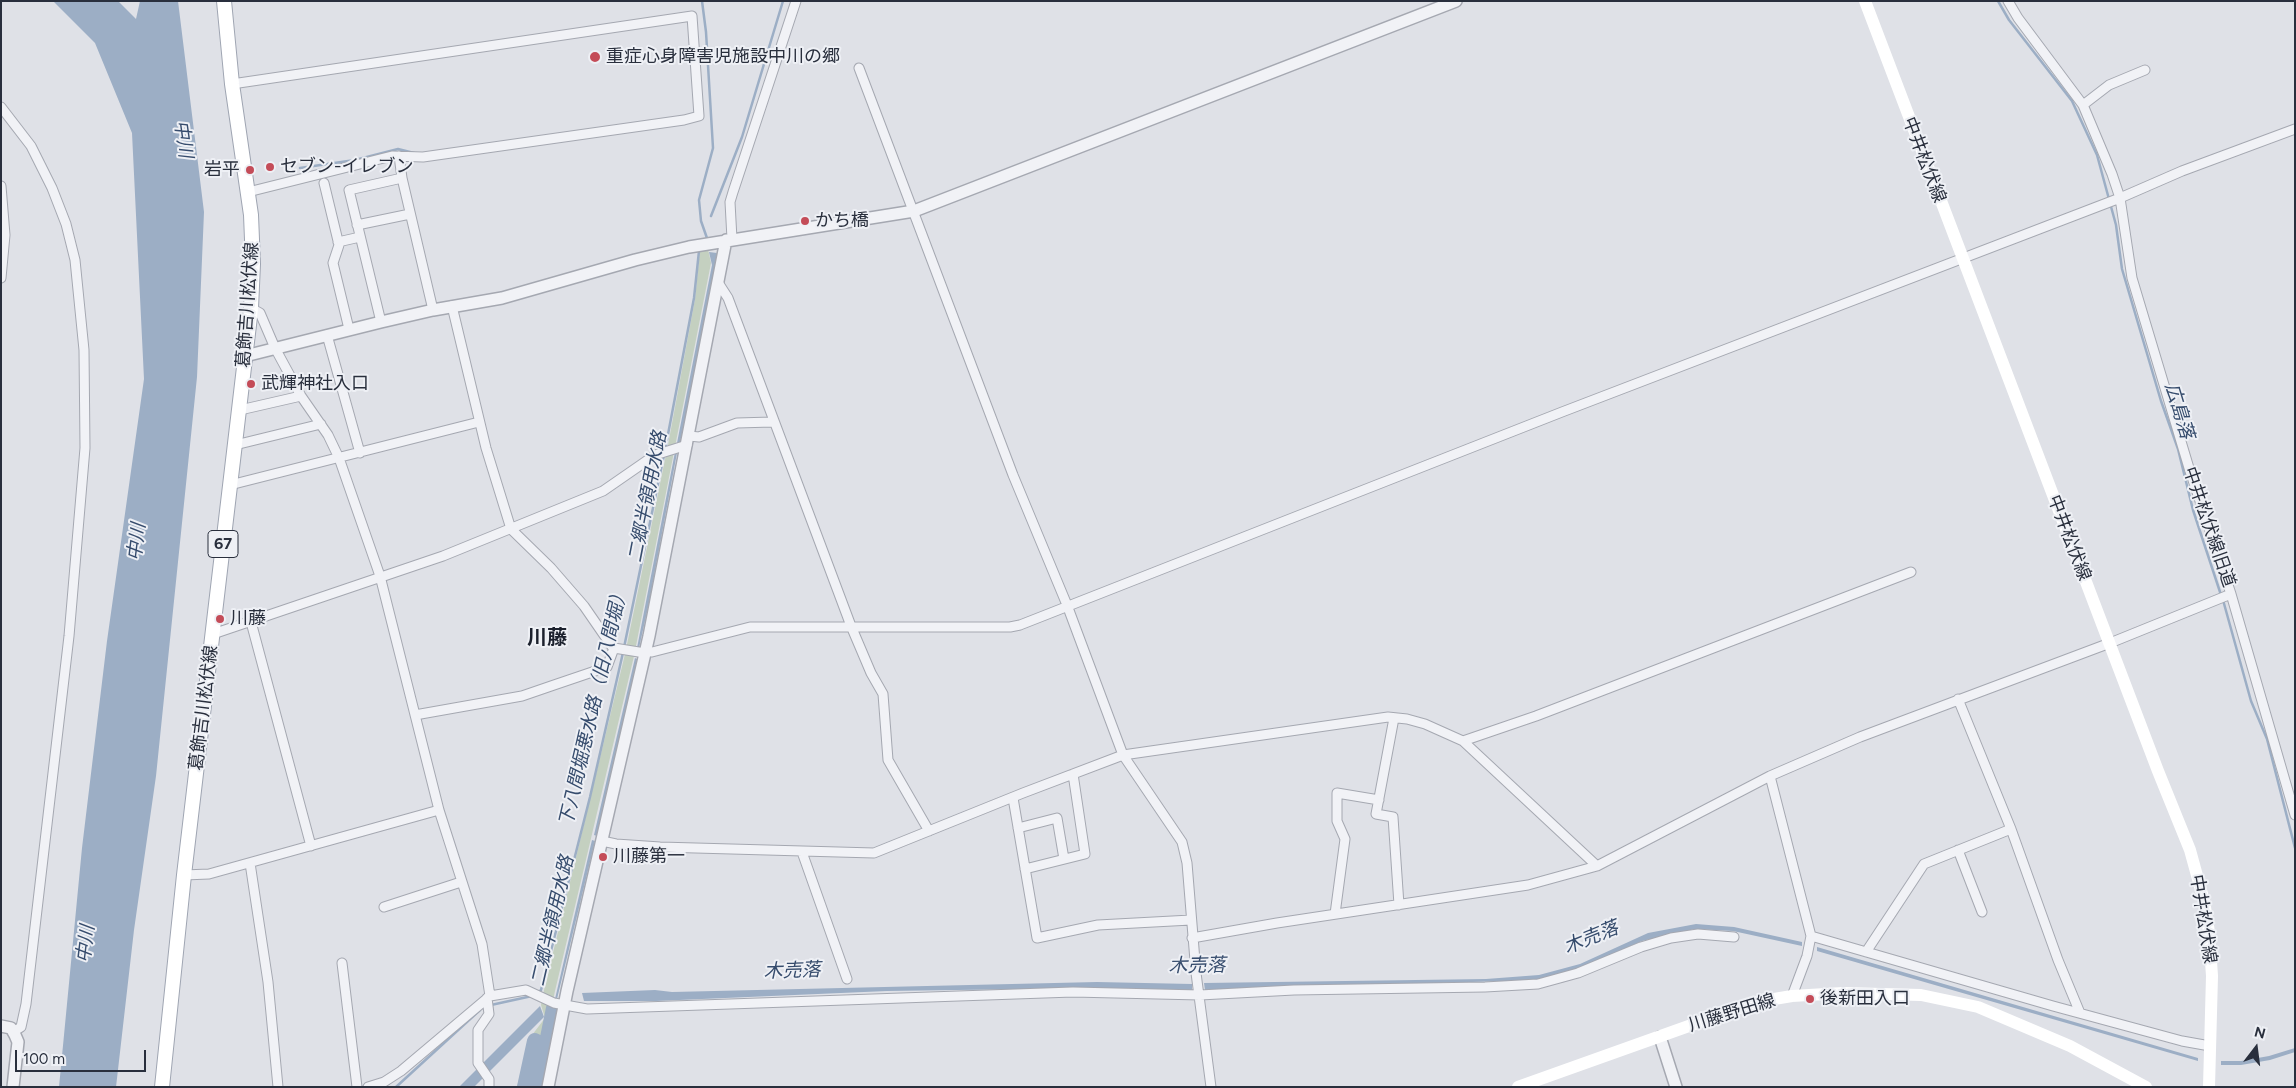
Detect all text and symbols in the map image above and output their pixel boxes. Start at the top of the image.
place label: 重症心身障害児施設中川の郷 [606,46,840,68]
marker: 重症心身障害児施設中川の郷 [588,50,602,64]
street label: 中井松伏線 [1898,114,1950,206]
water label: 中川 [169,119,197,159]
place label: セブン-イレブン [280,156,414,178]
place label: 岩平 [204,159,240,181]
marker: セブン-イレブン [264,161,276,173]
marker: 岩平 [244,164,256,176]
place label: かち橋 [815,210,869,232]
marker: かち橋 [799,215,811,227]
street label: 葛飾吉川松伏線 [233,241,263,369]
place label: 武輝神社入口 [261,373,369,395]
marker: 武輝神社入口 [245,378,257,390]
water label: 広島落 [2160,380,2198,442]
water label: 二郷半領用水路 [624,430,672,564]
street label: 中井松伏線旧道 [2178,464,2240,590]
street label: 中井松伏線 [2043,492,2095,584]
water label: 中川 [123,522,151,562]
road number: 67 [208,530,238,558]
water label: 下八間堀悪水路（旧八間堀） [555,583,633,829]
place label: 川藤 [230,608,266,630]
marker: 川藤 [214,613,226,625]
district label: 川藤 [527,626,567,650]
street label: 葛飾吉川松伏線 [186,644,222,772]
place label: 川藤第一 [613,846,685,868]
marker: 川藤第一 [597,851,609,863]
water label: 二郷半領用水路 [527,854,579,988]
street label: 中井松伏線 [2185,873,2221,965]
water label: 木売落 [1560,917,1622,959]
water label: 中川 [72,924,100,964]
water label: 木売落 [1168,954,1226,978]
water label: 木売落 [763,959,821,983]
place label: 後新田入口 [1820,988,1910,1010]
street label: 川藤野田線 [1686,990,1778,1036]
marker: 後新田入口 [1804,993,1816,1005]
north arrow [2231,1023,2281,1073]
text: N [2253,1023,2267,1043]
scale bar [18,1040,149,1072]
text: 100 m [23,1050,65,1068]

